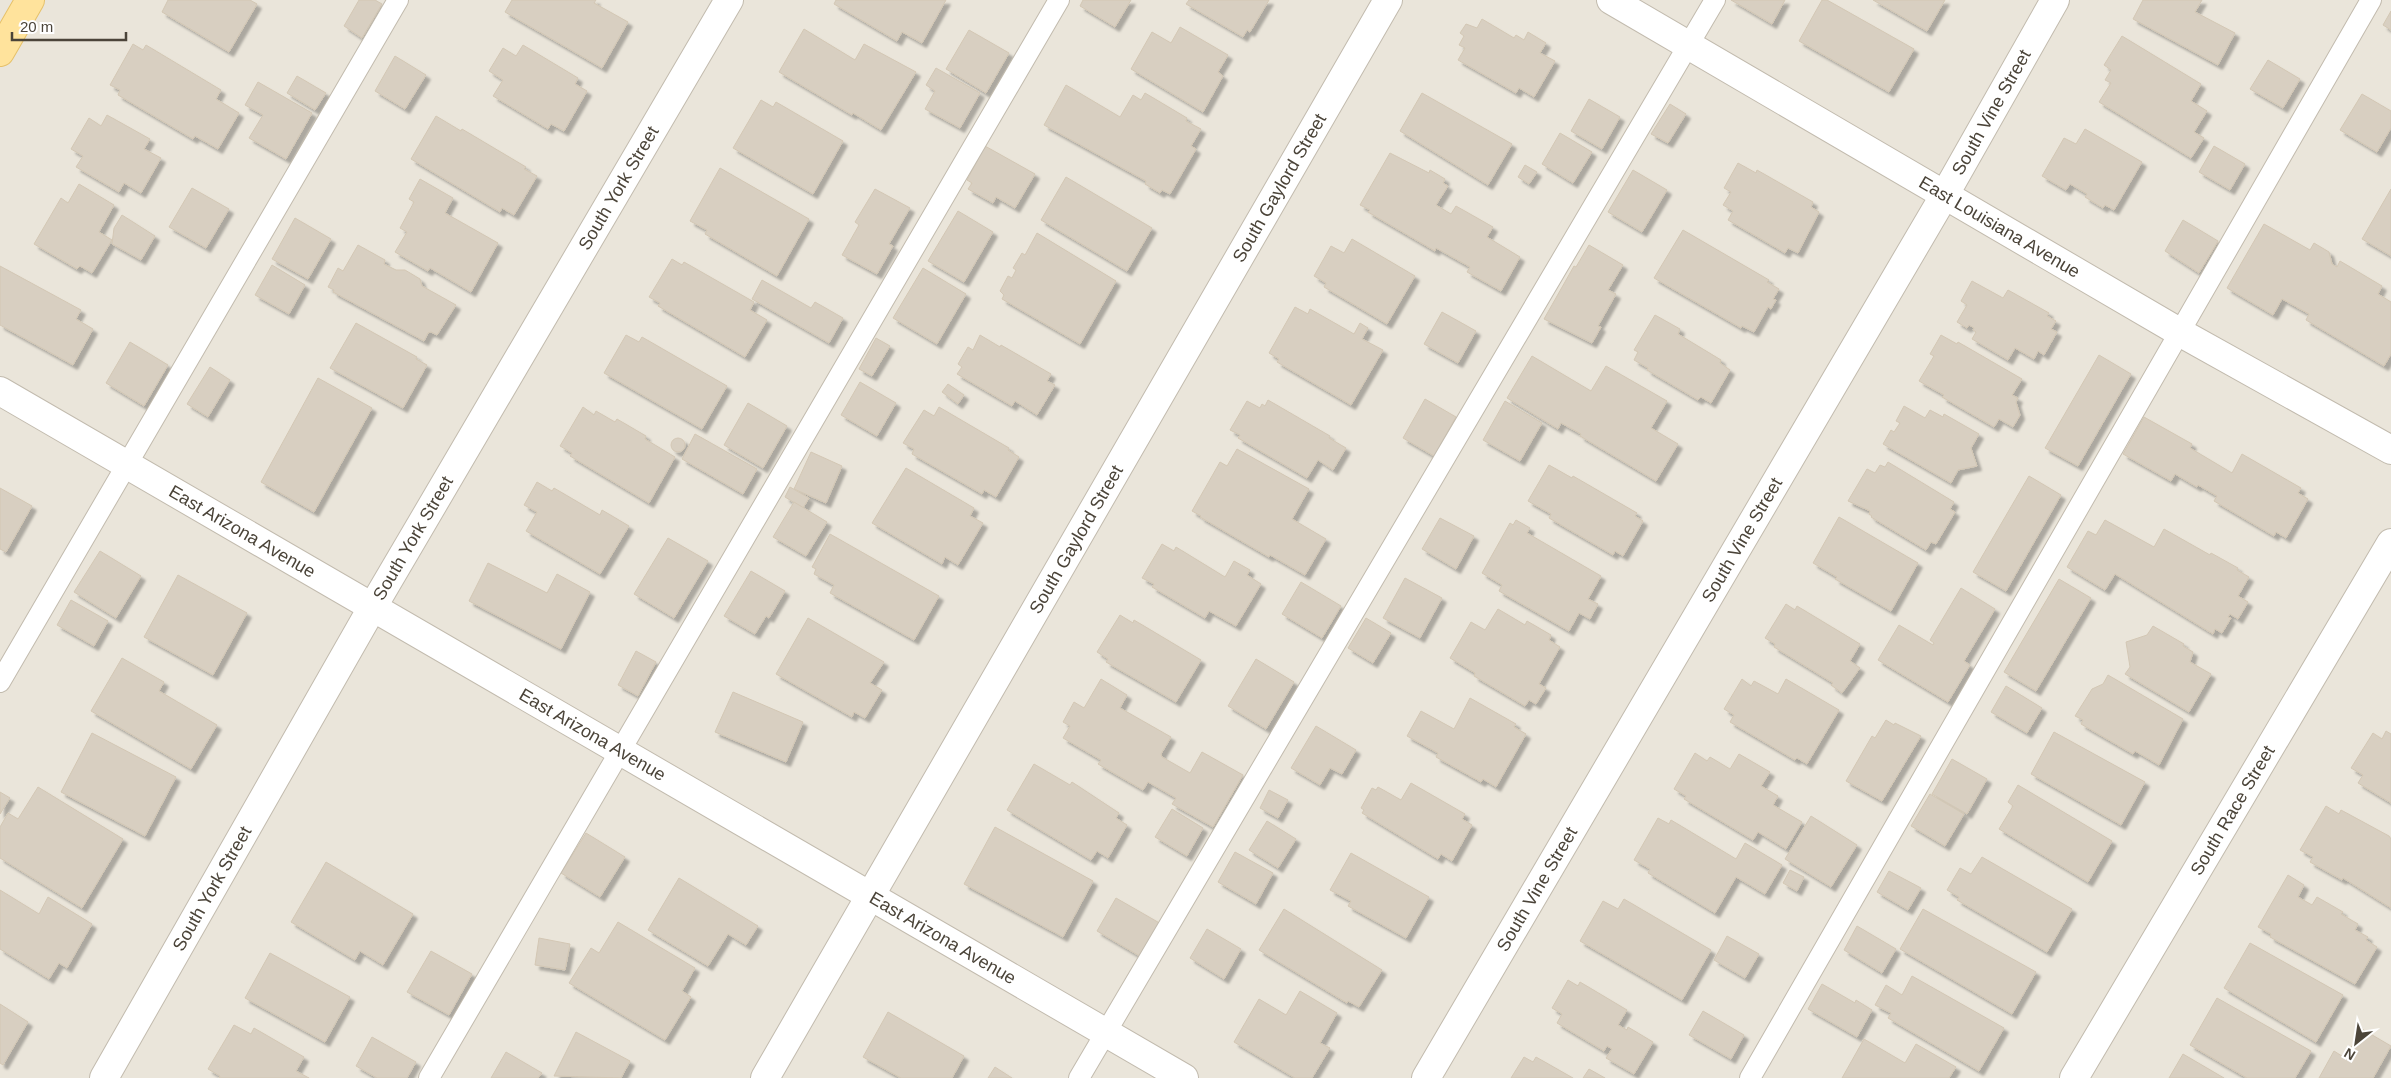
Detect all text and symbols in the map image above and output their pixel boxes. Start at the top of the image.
scale bar [12,10,126,42]
text: 20 m [20,18,53,35]
street label: South Vine Street [1948,46,2035,179]
street label: South Gaylord Street [1229,110,1330,266]
street label: South York Street [574,123,663,254]
street label: East Louisiana Avenue [1916,172,2084,282]
street label: South Gaylord Street [1025,462,1127,617]
street label: South York Street [369,473,457,604]
street label: South Vine Street [1698,474,1786,606]
street label: East Arizona Avenue [165,481,319,582]
street label: East Arizona Avenue [516,685,669,785]
street label: South Race Street [2186,742,2279,879]
street label: South York Street [169,823,255,954]
street label: South Vine Street [1493,823,1581,955]
street label: East Arizona Avenue [866,888,1020,988]
north arrow [2331,1018,2381,1068]
text: N [2341,1045,2358,1064]

